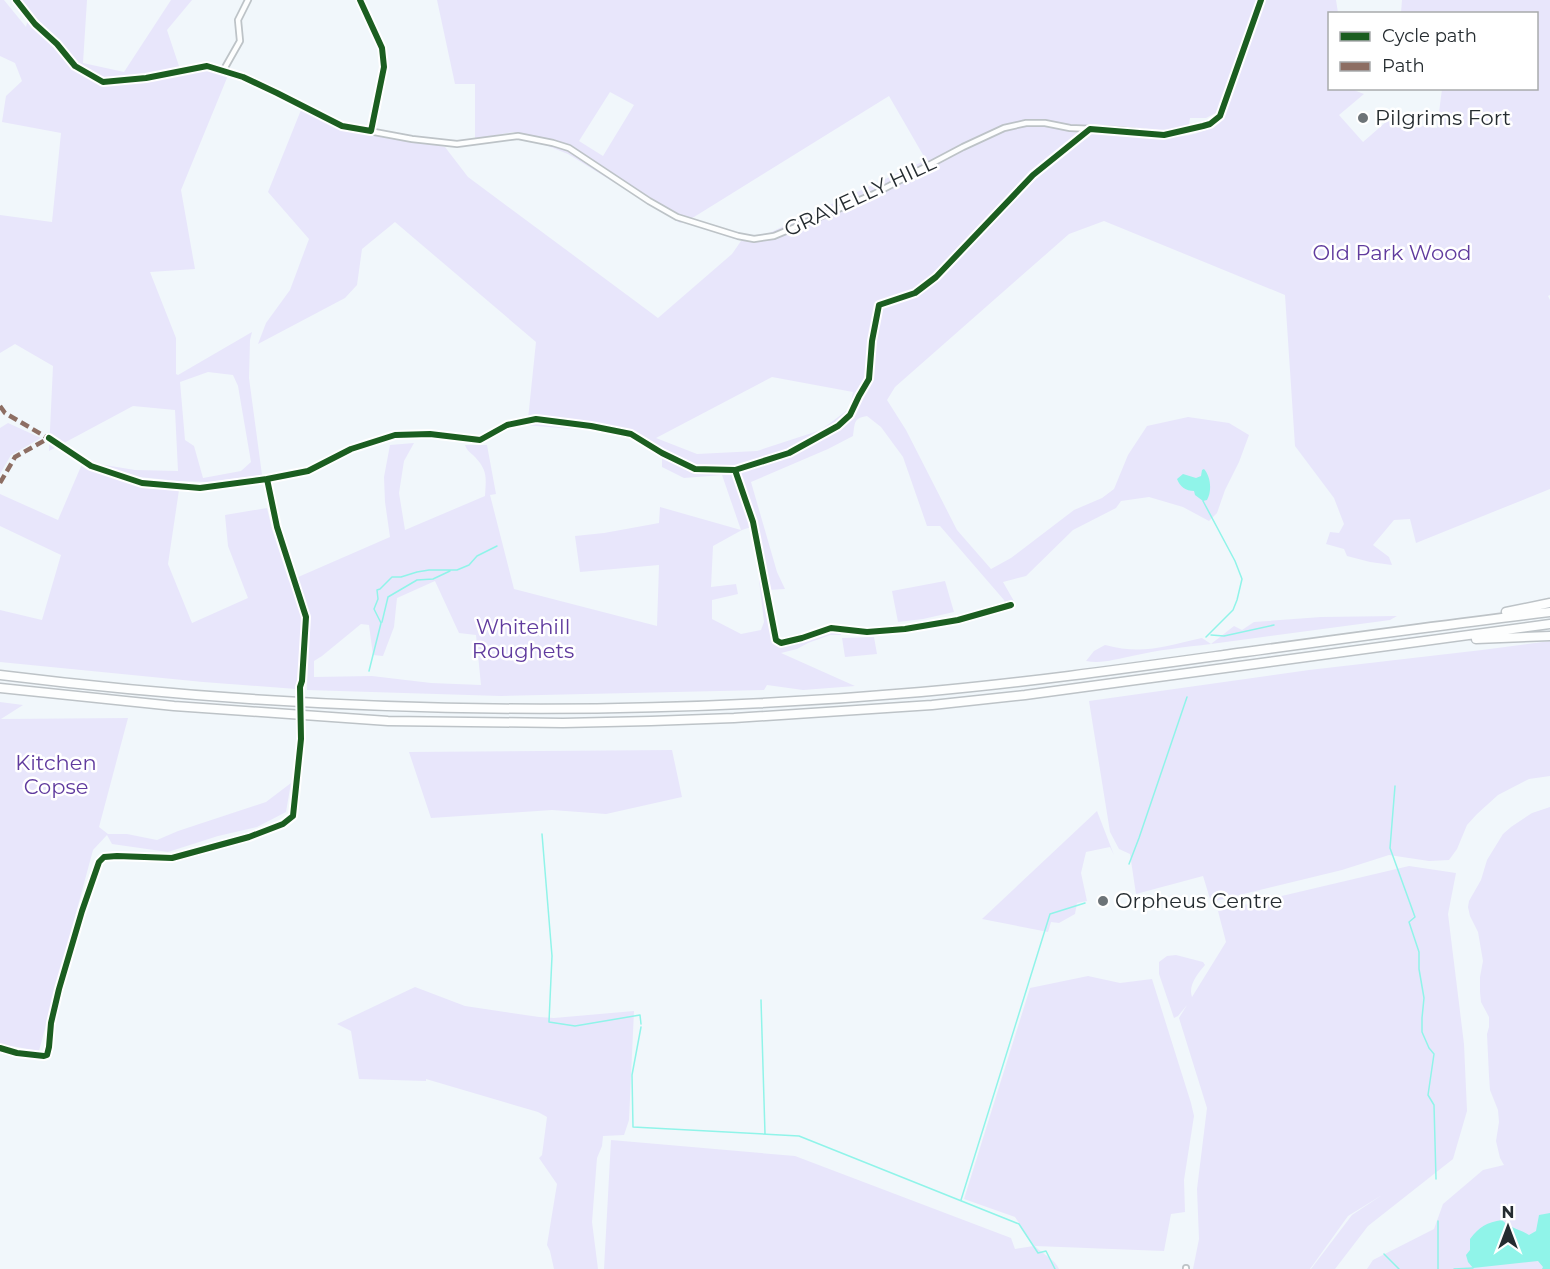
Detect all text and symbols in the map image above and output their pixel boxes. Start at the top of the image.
legend [1328,12,1538,90]
text: Cycle path [1382,25,1477,47]
text: Path [1382,55,1425,77]
place label: Pilgrims Fort [1375,105,1511,130]
marker: Pilgrims Fort [1356,111,1370,125]
street label: GRAVELLY HILL [780,149,940,242]
park label: Old Park Wood [1312,240,1472,265]
park label: Whitehill Roughets [472,614,574,663]
park label: Kitchen Copse [15,750,97,799]
place label: Orpheus Centre [1115,888,1283,913]
marker: Orpheus Centre [1096,894,1110,908]
north arrow [1478,1197,1538,1257]
text: N [1502,1203,1514,1222]

